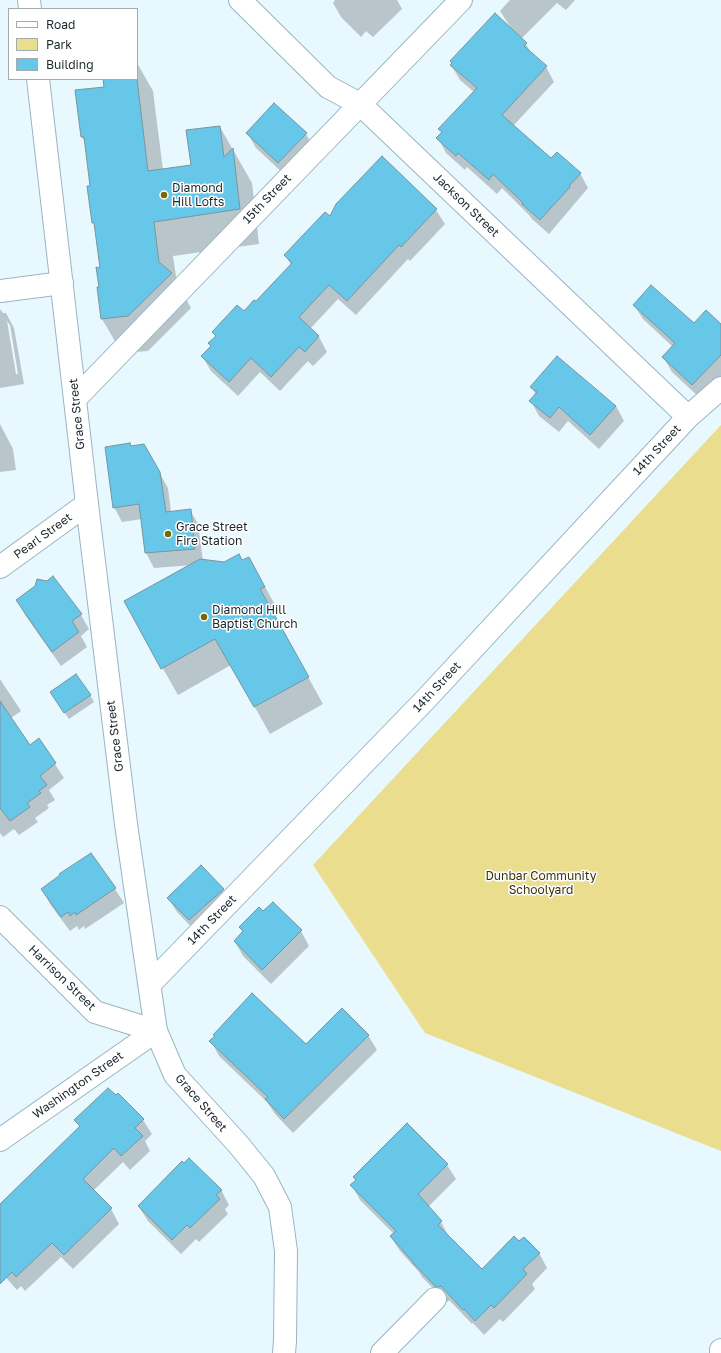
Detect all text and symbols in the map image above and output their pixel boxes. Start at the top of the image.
legend [8,8,138,80]
text: Road [46,17,75,32]
text: Park [46,37,72,52]
text: Building [46,57,94,72]
street label: Jackson Street [430,170,502,240]
street label: 15th Street [240,171,294,227]
place label: Diamond Hill Lofts [172,181,224,209]
marker: Diamond Hill Lofts [159,190,169,200]
street label: Grace Street [66,378,88,450]
street label: 14th Street [630,422,684,478]
street label: Pearl Street [11,510,75,562]
place label: Grace Street Fire Station [176,520,248,548]
marker: Grace Street Fire Station [163,529,173,539]
place label: Diamond Hill Baptist Church [212,603,298,631]
marker: Diamond Hill Baptist Church [199,612,209,622]
street label: 14th Street [410,659,464,715]
street label: Grace Street [103,699,127,773]
park label: Dunbar Community Schoolyard [485,869,597,897]
street label: 14th Street [185,892,239,948]
street label: Harrison Street [25,942,99,1014]
street label: Washington Street [30,1048,126,1122]
street label: Grace Street [172,1071,230,1135]

